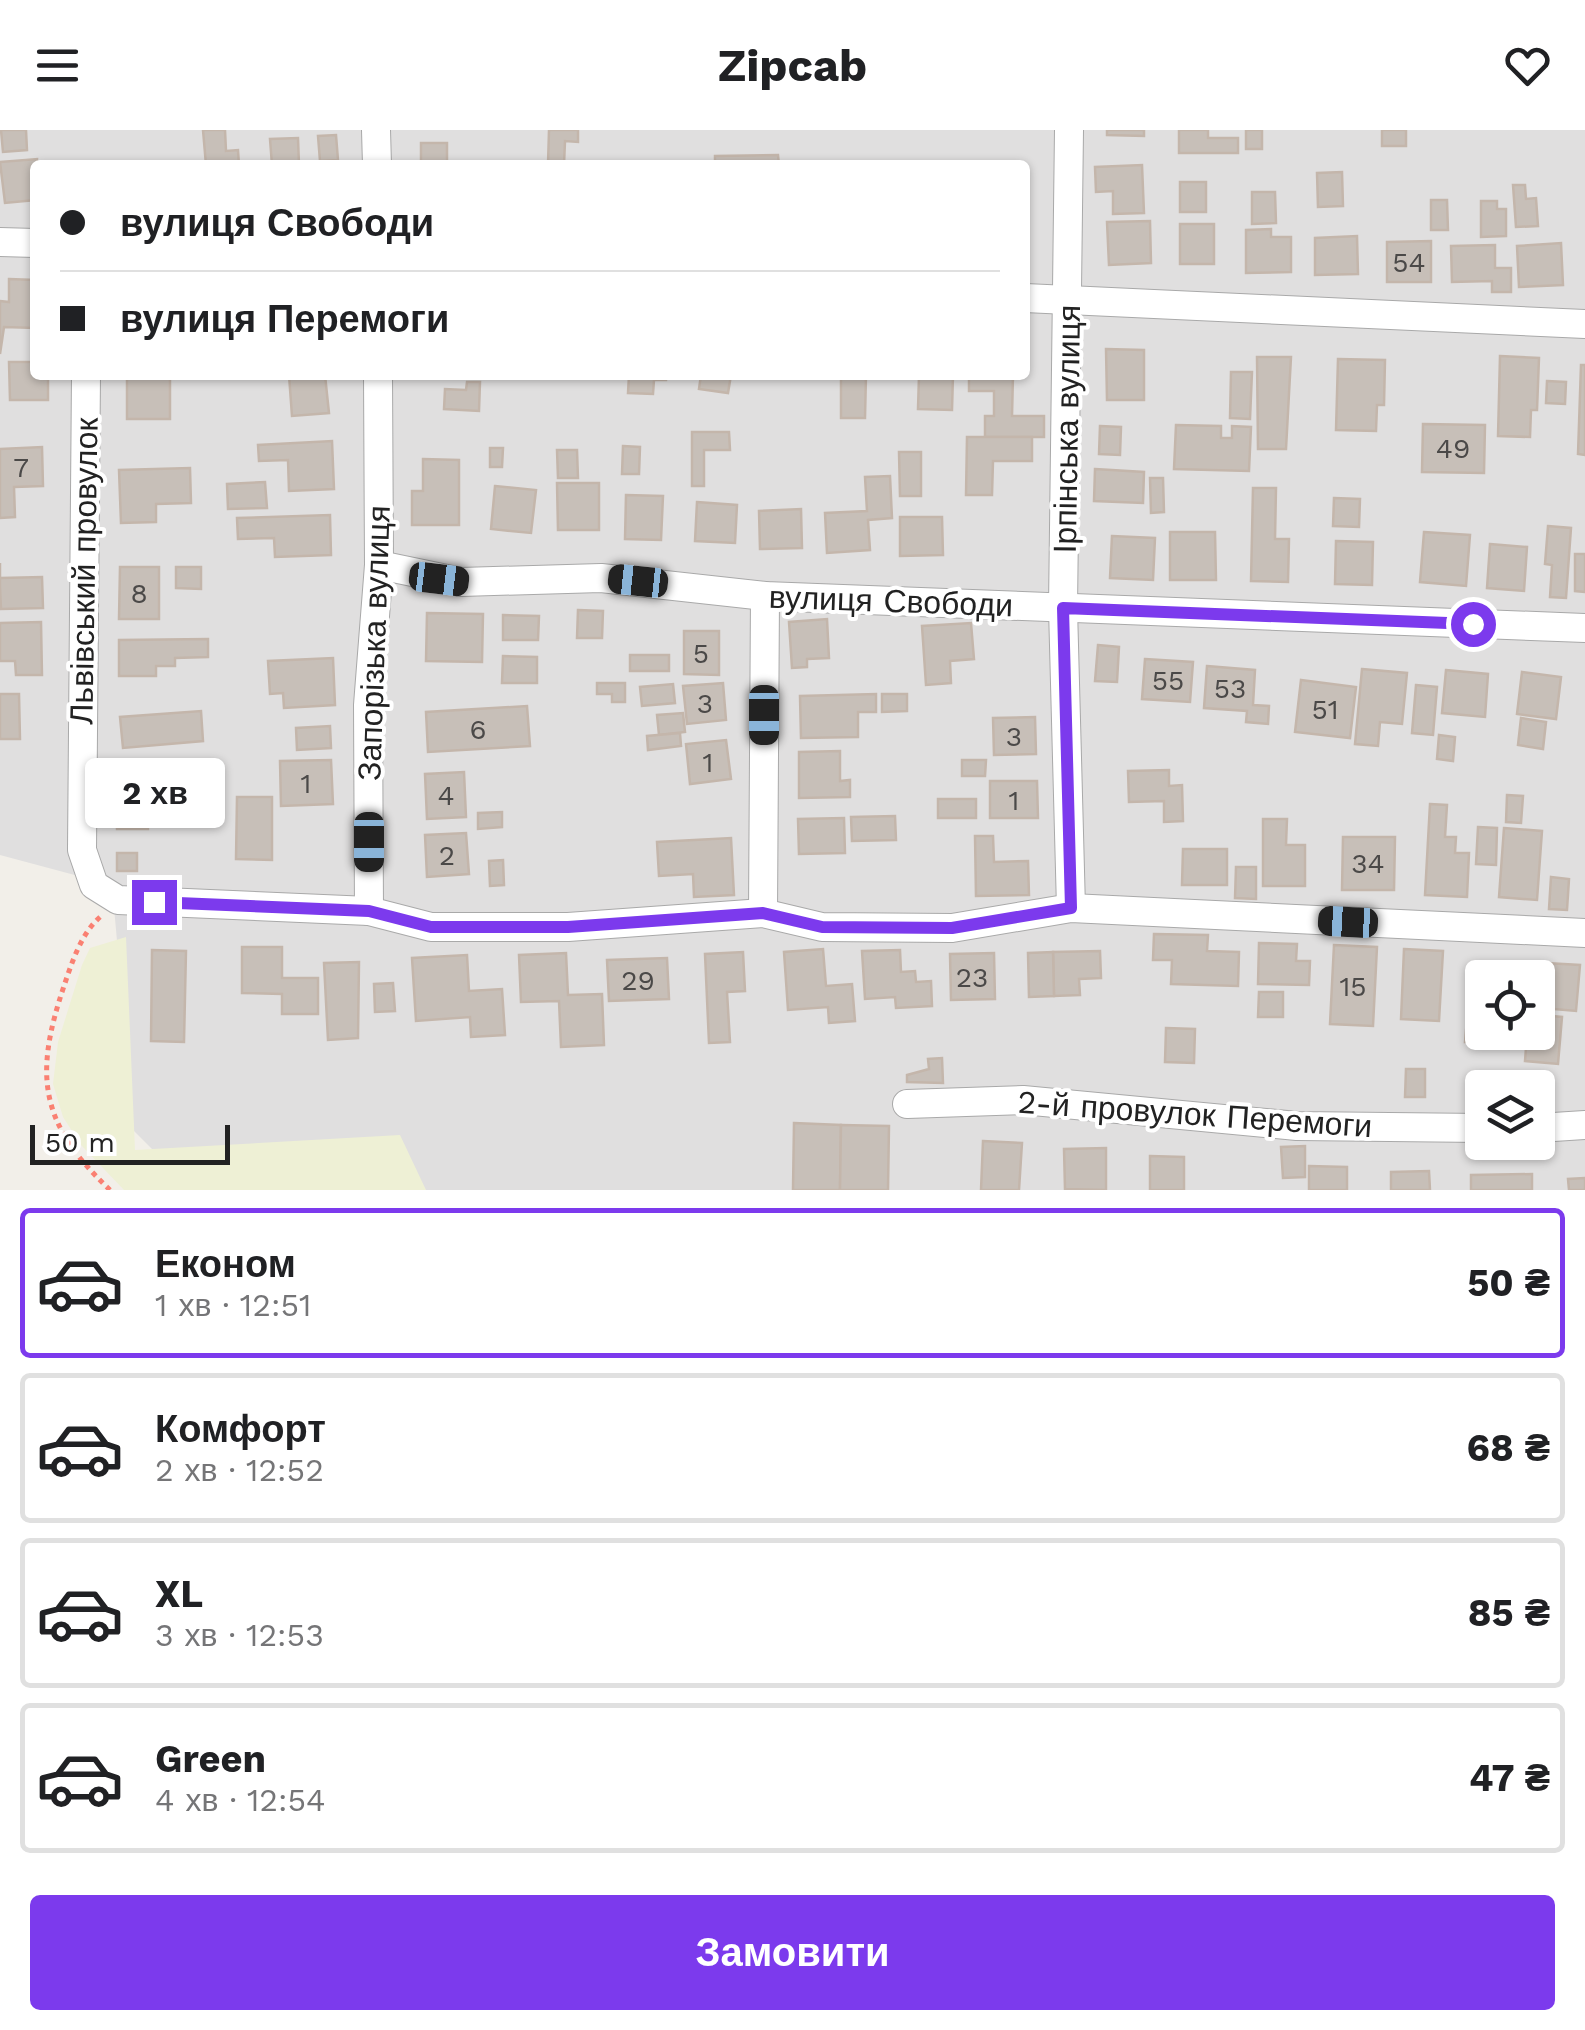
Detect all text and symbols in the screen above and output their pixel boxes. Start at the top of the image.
icon: menu [30,38,85,93]
icon: heart [1500,38,1555,93]
text: Zipcab [718,39,867,92]
text: вулиця Свободи [120,201,434,245]
house number: 54 [1392,246,1426,279]
text: вулиця Перемоги [120,297,449,341]
street label: Ірпінська вулиця [1046,304,1088,554]
street label: Львівський провулок [62,416,106,725]
house number: 49 [1436,432,1470,465]
house number: 7 [13,451,29,484]
street label: Запорізька вулиця [350,505,398,781]
car [407,560,471,598]
car [607,563,669,599]
house number: 8 [130,577,148,610]
street label: вулиця Свободи [768,578,1014,624]
route start [1451,602,1496,647]
house number: 5 [693,637,709,670]
house number: 55 [1152,664,1184,697]
house number: 53 [1214,672,1246,705]
car [749,685,779,745]
house number: 3 [697,687,713,720]
house number: 51 [1311,693,1339,726]
house number: 6 [469,713,487,746]
house number: 3 [1006,720,1022,753]
house number: 1 [703,746,713,779]
callout: 2 хв [84,757,224,827]
house number: 1 [301,767,311,800]
text: 2 хв [122,774,188,812]
house number: 4 [437,779,455,812]
house number: 1 [1009,784,1019,817]
car [354,812,384,872]
house number: 2 [439,839,455,872]
house number: 34 [1351,847,1385,880]
route end [132,880,177,925]
car [1317,905,1379,939]
map controls [1465,960,1555,1160]
button: locate [1465,960,1555,1050]
house number: 23 [956,961,988,994]
house number: 29 [621,964,655,997]
house number: 15 [1339,970,1367,1003]
button: layers [1465,1070,1555,1160]
street label: 2-й провулок Перемоги [1017,1083,1373,1145]
scale bar [30,1120,230,1164]
text: 50 m [45,1126,115,1159]
icon: car [35,1238,125,1328]
text: Економ [155,1242,296,1286]
text: 50 ₴ [1467,1261,1550,1305]
text: 1 хв · 12:51 [155,1286,312,1324]
icon: car [35,1403,125,1493]
text: Комфорт [155,1407,326,1451]
text: 68 ₴ [1467,1426,1550,1470]
text: 2 хв · 12:52 [155,1451,324,1489]
icon: car [35,1568,125,1658]
text: XL [155,1572,203,1616]
text: 85 ₴ [1468,1591,1550,1635]
text: 3 хв · 12:53 [155,1616,324,1654]
icon: car [35,1733,125,1823]
text: Green [155,1737,266,1781]
text: 47 ₴ [1469,1756,1550,1800]
text: 4 хв · 12:54 [155,1781,326,1819]
button: Замовити [30,1895,1555,2010]

